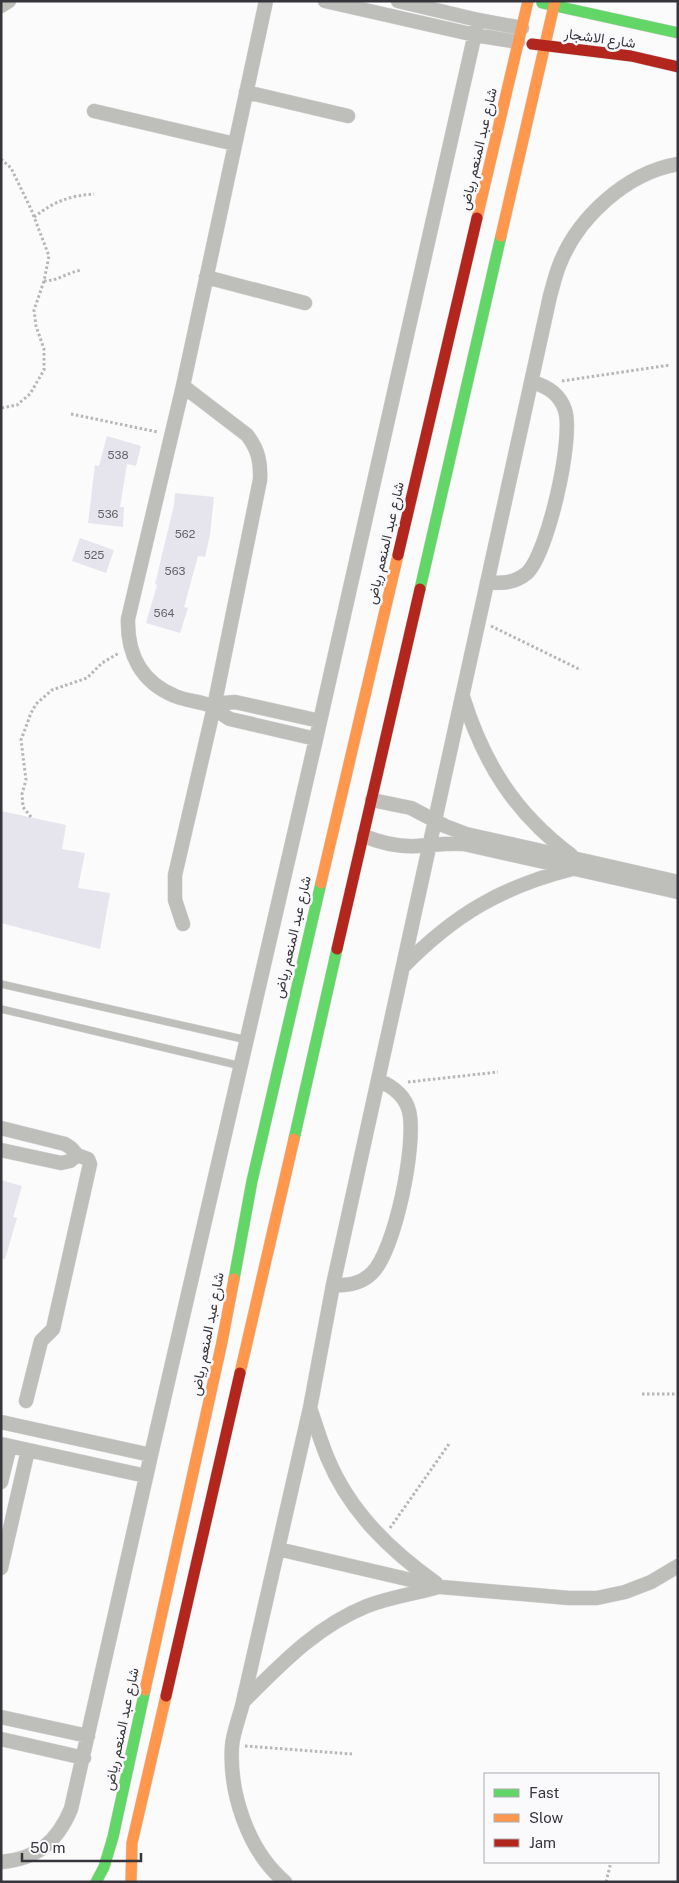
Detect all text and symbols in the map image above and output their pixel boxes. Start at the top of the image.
street label: شارع الاشجار [562,25,637,54]
street label: شارع عبد المنعم رياض [456,86,503,212]
house number: 538 [107,449,129,461]
street label: شارع عبد المنعم رياض [363,480,410,606]
house number: 536 [98,508,119,520]
house number: 562 [175,528,196,540]
house number: 525 [84,549,104,561]
house number: 563 [165,565,185,577]
house number: 564 [154,607,174,619]
street label: شارع عبد المنعم رياض [270,874,317,1000]
street label: شارع عبد المنعم رياض [187,1271,230,1398]
street label: شارع عبد المنعم رياض [100,1666,145,1792]
legend [484,1773,659,1863]
text: Fast [529,1784,559,1801]
text: Slow [529,1809,564,1826]
scale bar [22,1830,141,1862]
text: Jam [529,1834,556,1851]
text: 50 m [30,1839,65,1856]

